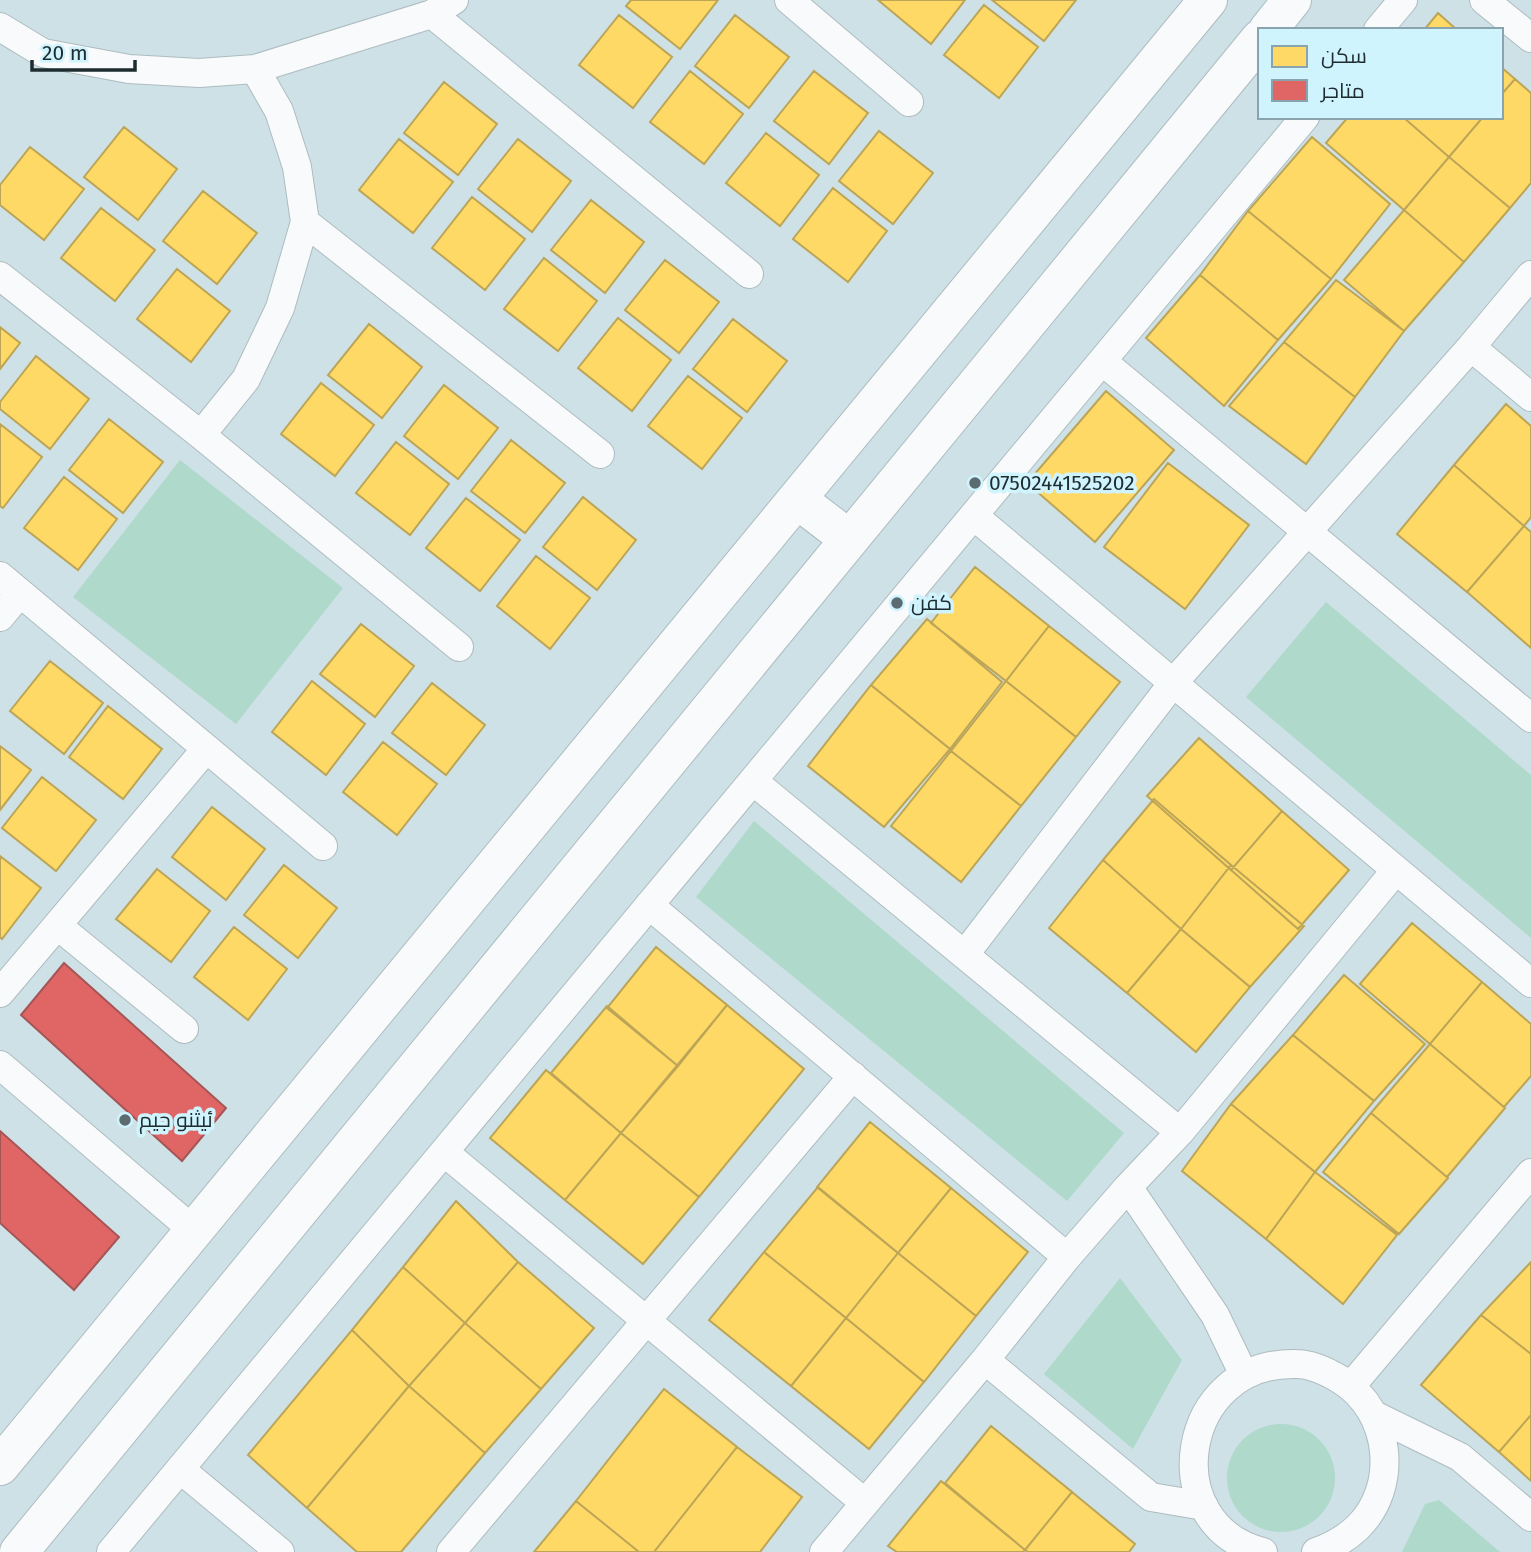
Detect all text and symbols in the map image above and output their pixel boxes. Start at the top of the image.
scale bar [32,28,135,72]
legend [1258,28,1503,119]
text: 20 m [42,40,88,66]
text: سكن [1321,43,1367,69]
text: متاجر [1320,78,1365,104]
place label: 07502441525202 [989,470,1135,496]
marker: 07502441525202 [967,475,983,491]
place label: كفن [911,590,952,616]
marker: كفن [889,595,905,611]
place label: ئيثنو جيم [139,1107,213,1134]
marker: ئيثنو جيم [117,1112,133,1128]

